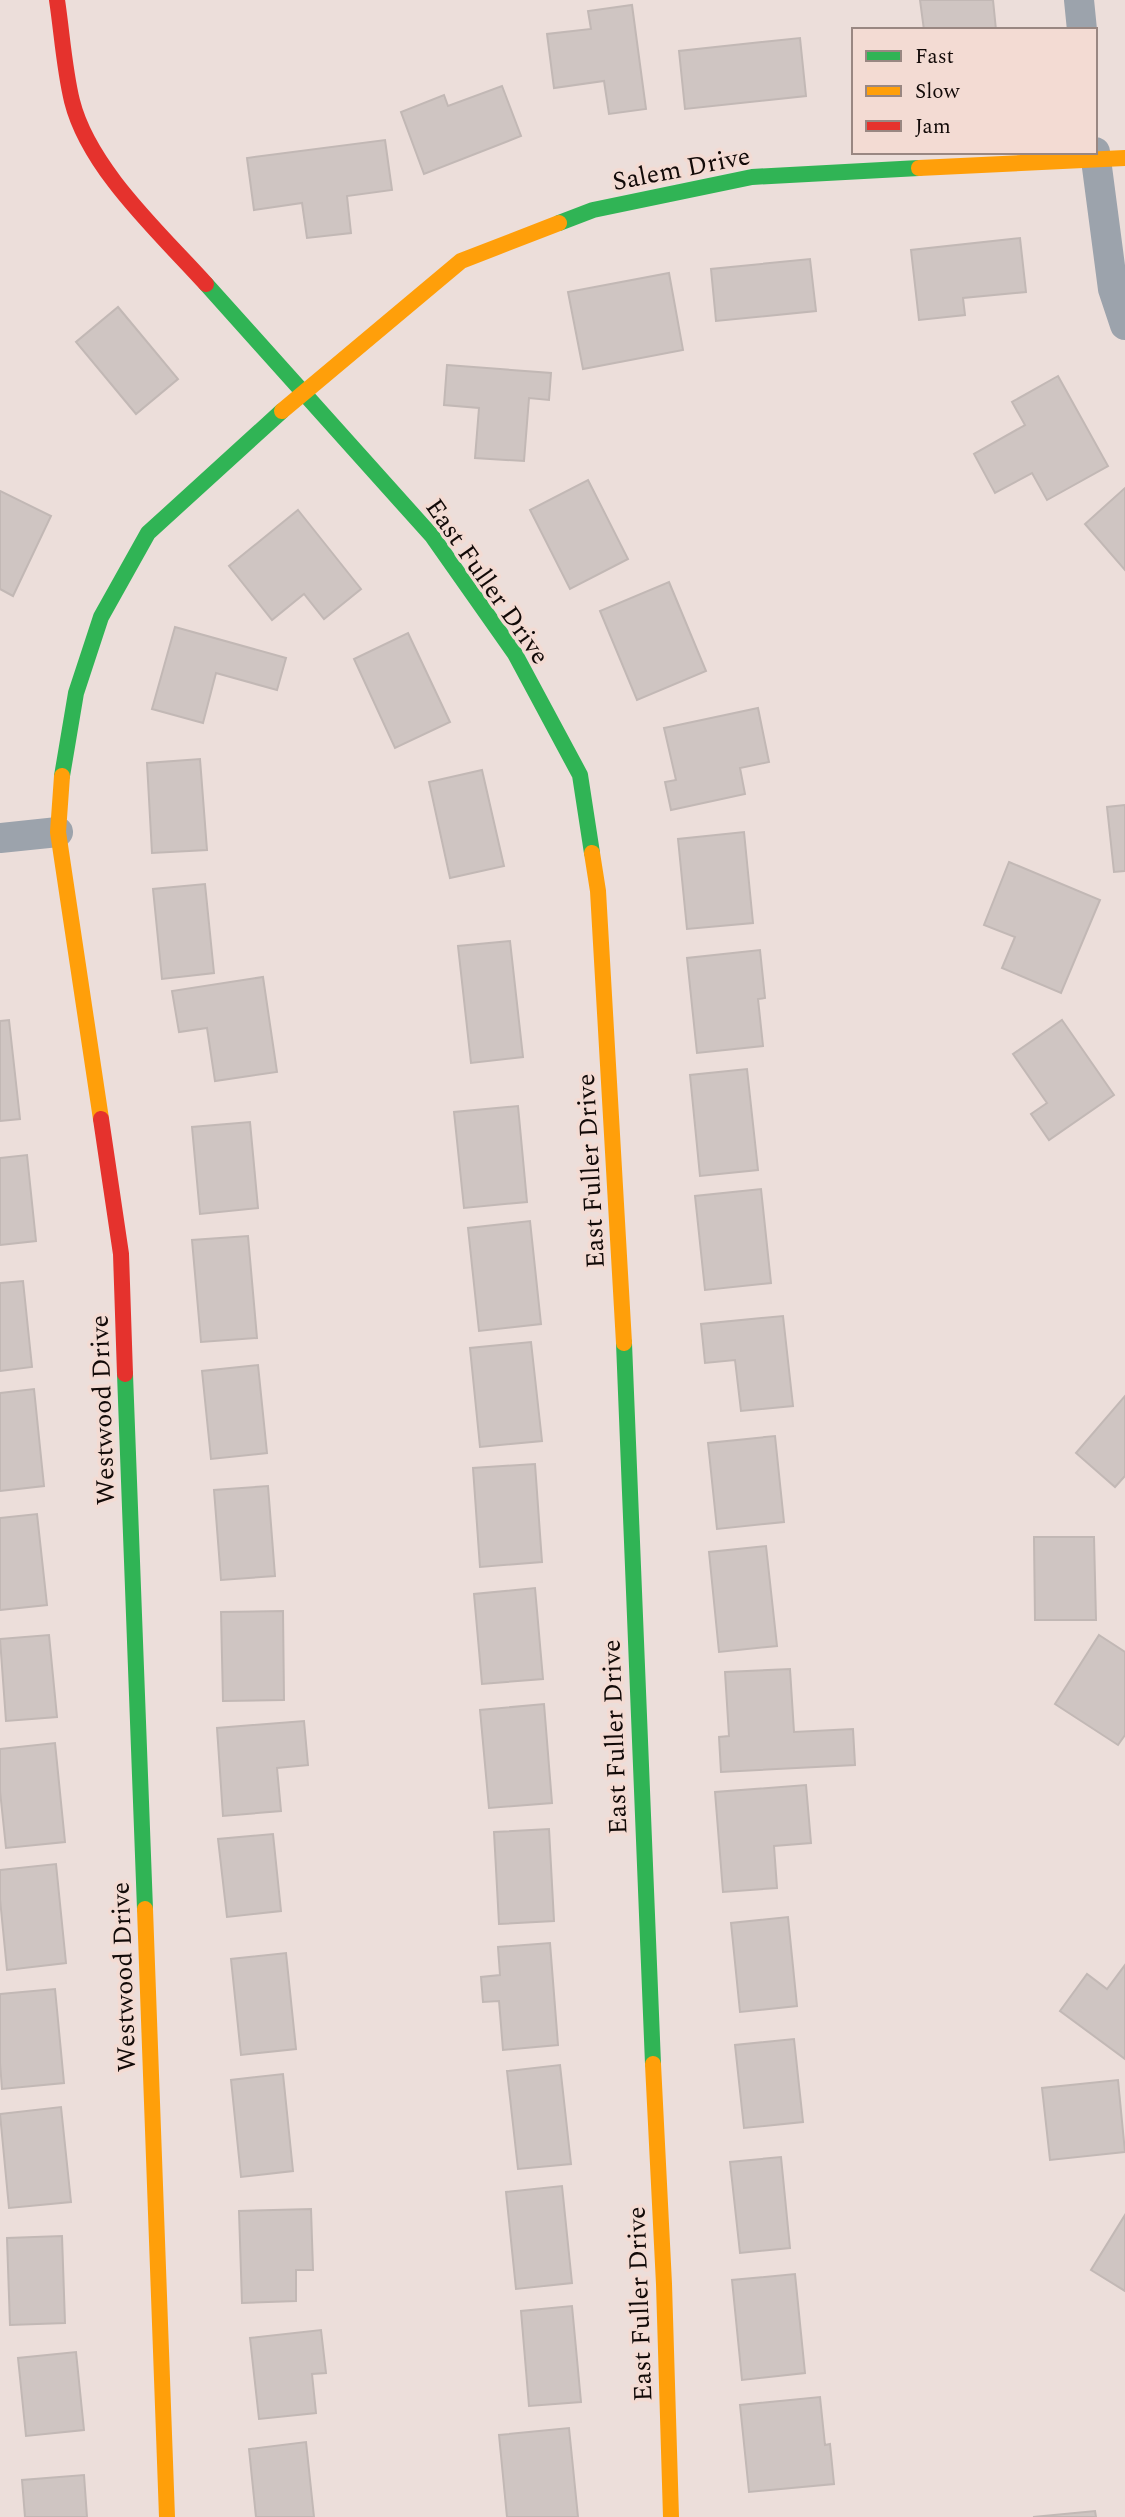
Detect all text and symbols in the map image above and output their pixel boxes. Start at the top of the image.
legend [852,28,1097,154]
text: Fast [915,41,954,73]
text: Slow [915,76,961,108]
text: Jam [915,111,951,143]
street label: Salem Drive [609,136,754,202]
street label: East Fuller Drive [415,490,559,673]
street label: East Fuller Drive [566,1073,616,1269]
street label: Westwood Drive [80,1314,126,1506]
street label: East Fuller Drive [592,1639,638,1835]
street label: Westwood Drive [101,1881,147,2073]
street label: East Fuller Drive [617,2206,663,2402]

